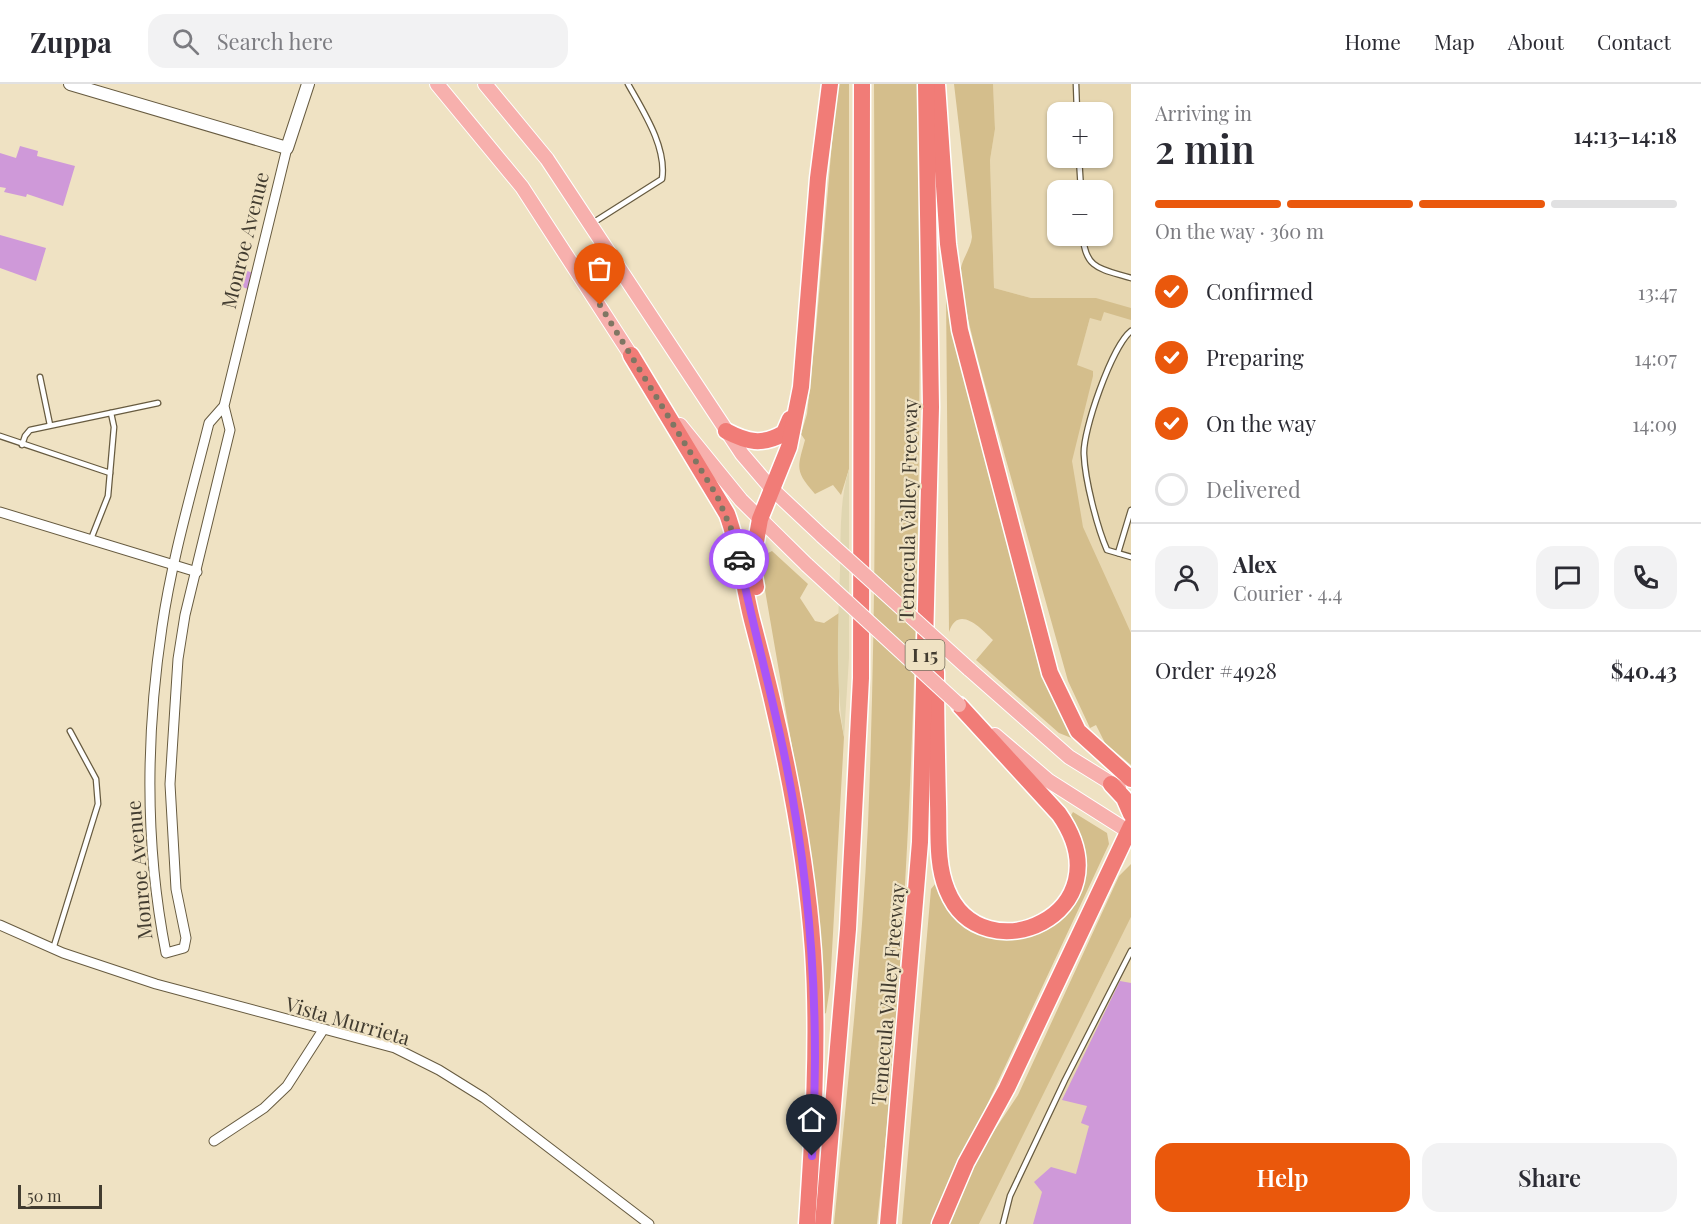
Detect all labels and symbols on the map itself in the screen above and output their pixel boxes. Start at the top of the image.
street label: Monroe Avenue [214,169,274,311]
pin [574,243,625,305]
street label: Temecula Valley Freeway [892,398,922,622]
courier [709,529,769,589]
road number: I 15 [906,640,944,670]
street label: Monroe Avenue [118,799,158,941]
street label: Temecula Valley Freeway [864,882,910,1106]
street label: Vista Murrieta [282,989,413,1051]
pin [786,1094,837,1156]
scale bar [18,1182,102,1210]

